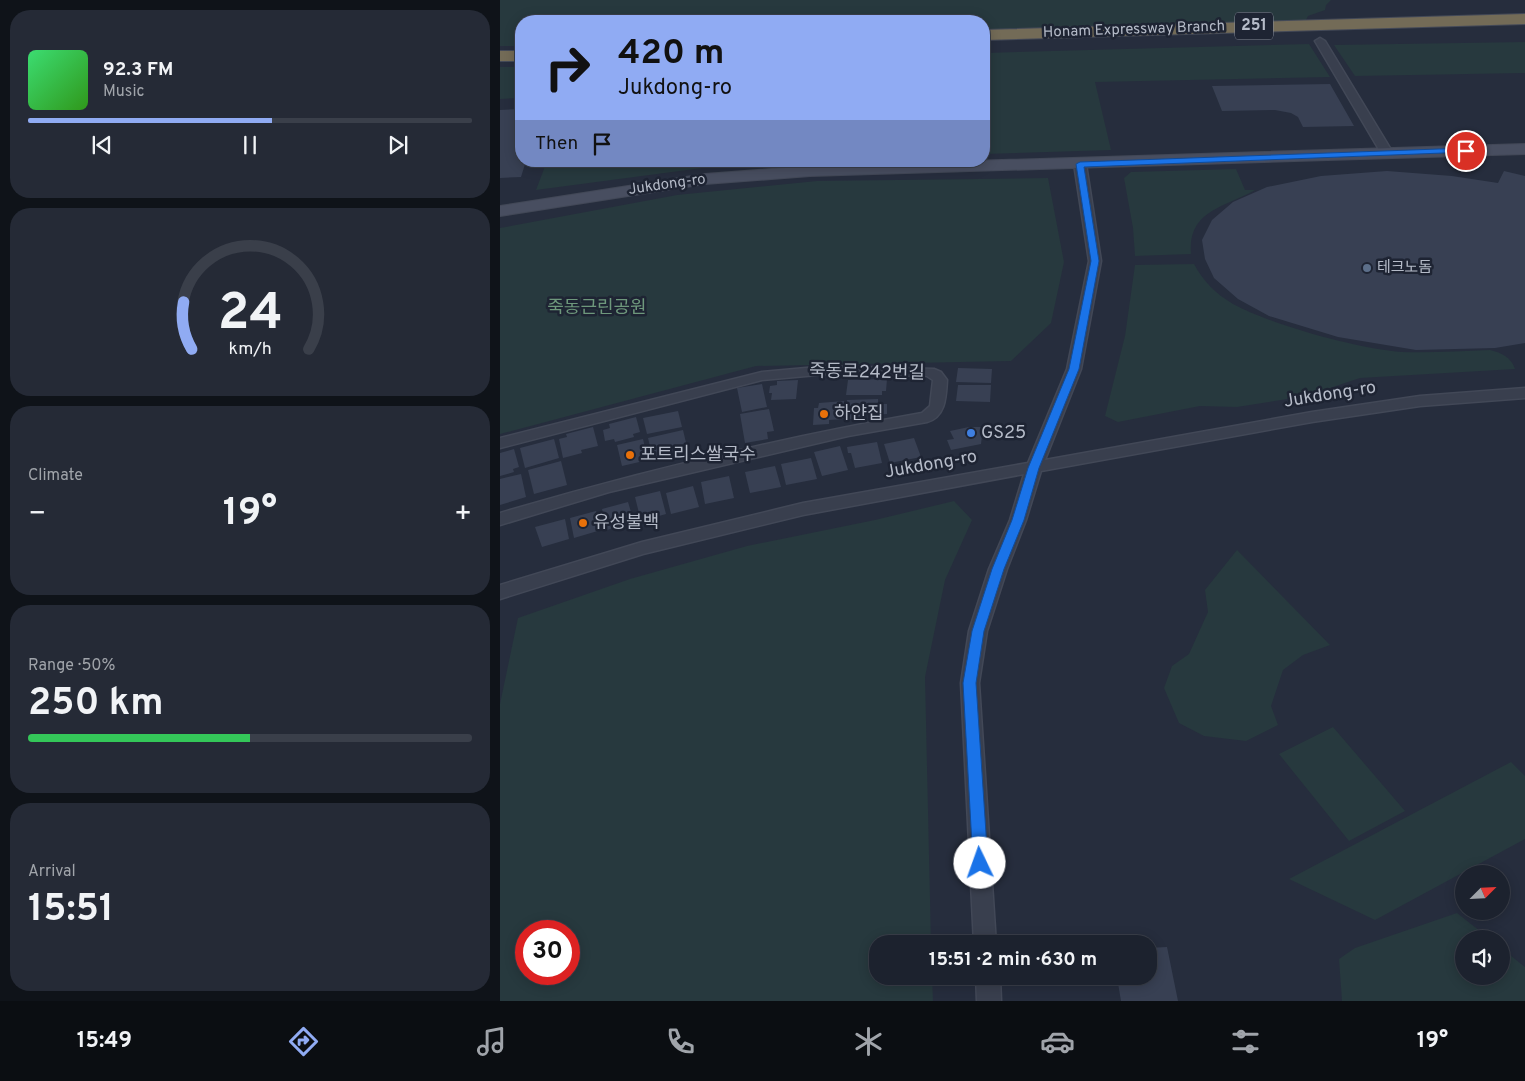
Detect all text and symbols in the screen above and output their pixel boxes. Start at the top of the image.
road number: 251 [1235,12,1273,40]
street label: Honam Expressway Branch [1043,17,1225,43]
text: 420 m [618,32,724,76]
icon: right [535,35,600,100]
text: 92.3 FM [103,58,173,82]
text: Jukdong-ro [618,75,732,102]
text: Music [103,82,144,102]
icon: arrive [588,130,616,158]
pin [1445,130,1487,172]
icon: previous [88,131,116,159]
icon: pause [236,131,264,159]
icon: next [384,131,412,159]
text: Then [535,132,578,156]
icon: arrive [1452,137,1480,165]
street label: Jukdong-ro [627,170,707,200]
place label: 테크노돔 [1377,259,1432,278]
marker: 테크노돔 [1361,262,1373,274]
text: 24 [217,282,283,348]
park label: 죽동근린공원 [547,297,647,320]
text: km/h [228,338,272,361]
street label: 죽동로242번길 [809,360,925,386]
street label: Jukdong-ro [1282,376,1378,414]
place label: 하얀집 [834,403,884,426]
marker: 하얀집 [818,408,830,420]
place label: GS25 [981,422,1026,445]
marker: GS25 [965,427,977,439]
place label: 포트리스쌀국수 [640,444,756,467]
street label: Jukdong-ro [883,446,979,484]
marker: 포트리스쌀국수 [624,449,636,461]
text: Climate [28,466,83,486]
text: 19° [223,490,277,539]
text: − [28,497,46,533]
text: + [454,497,472,533]
place label: 유성불백 [593,512,659,535]
marker: 유성불백 [577,517,589,529]
text: Range · 50% [28,656,116,676]
text: 250 km [28,680,163,729]
position arrow [953,836,1005,888]
text: Arrival [28,862,76,882]
north arrow [1455,865,1510,920]
map controls [1455,865,1510,985]
text: 15:51 [28,886,114,935]
speed limit sign: 30 [515,920,580,985]
button: sound [1455,930,1510,985]
text: 15:51 · 2 min · 630 m [929,948,1097,972]
icon: directions [286,1024,321,1059]
icon: music [474,1024,509,1059]
icon: phone [663,1024,698,1059]
icon: climate [851,1024,886,1059]
icon: car [1040,1024,1075,1059]
icon: filters [1228,1024,1263,1059]
text: 15:49 [77,1028,132,1055]
text: 19° [1417,1028,1448,1055]

